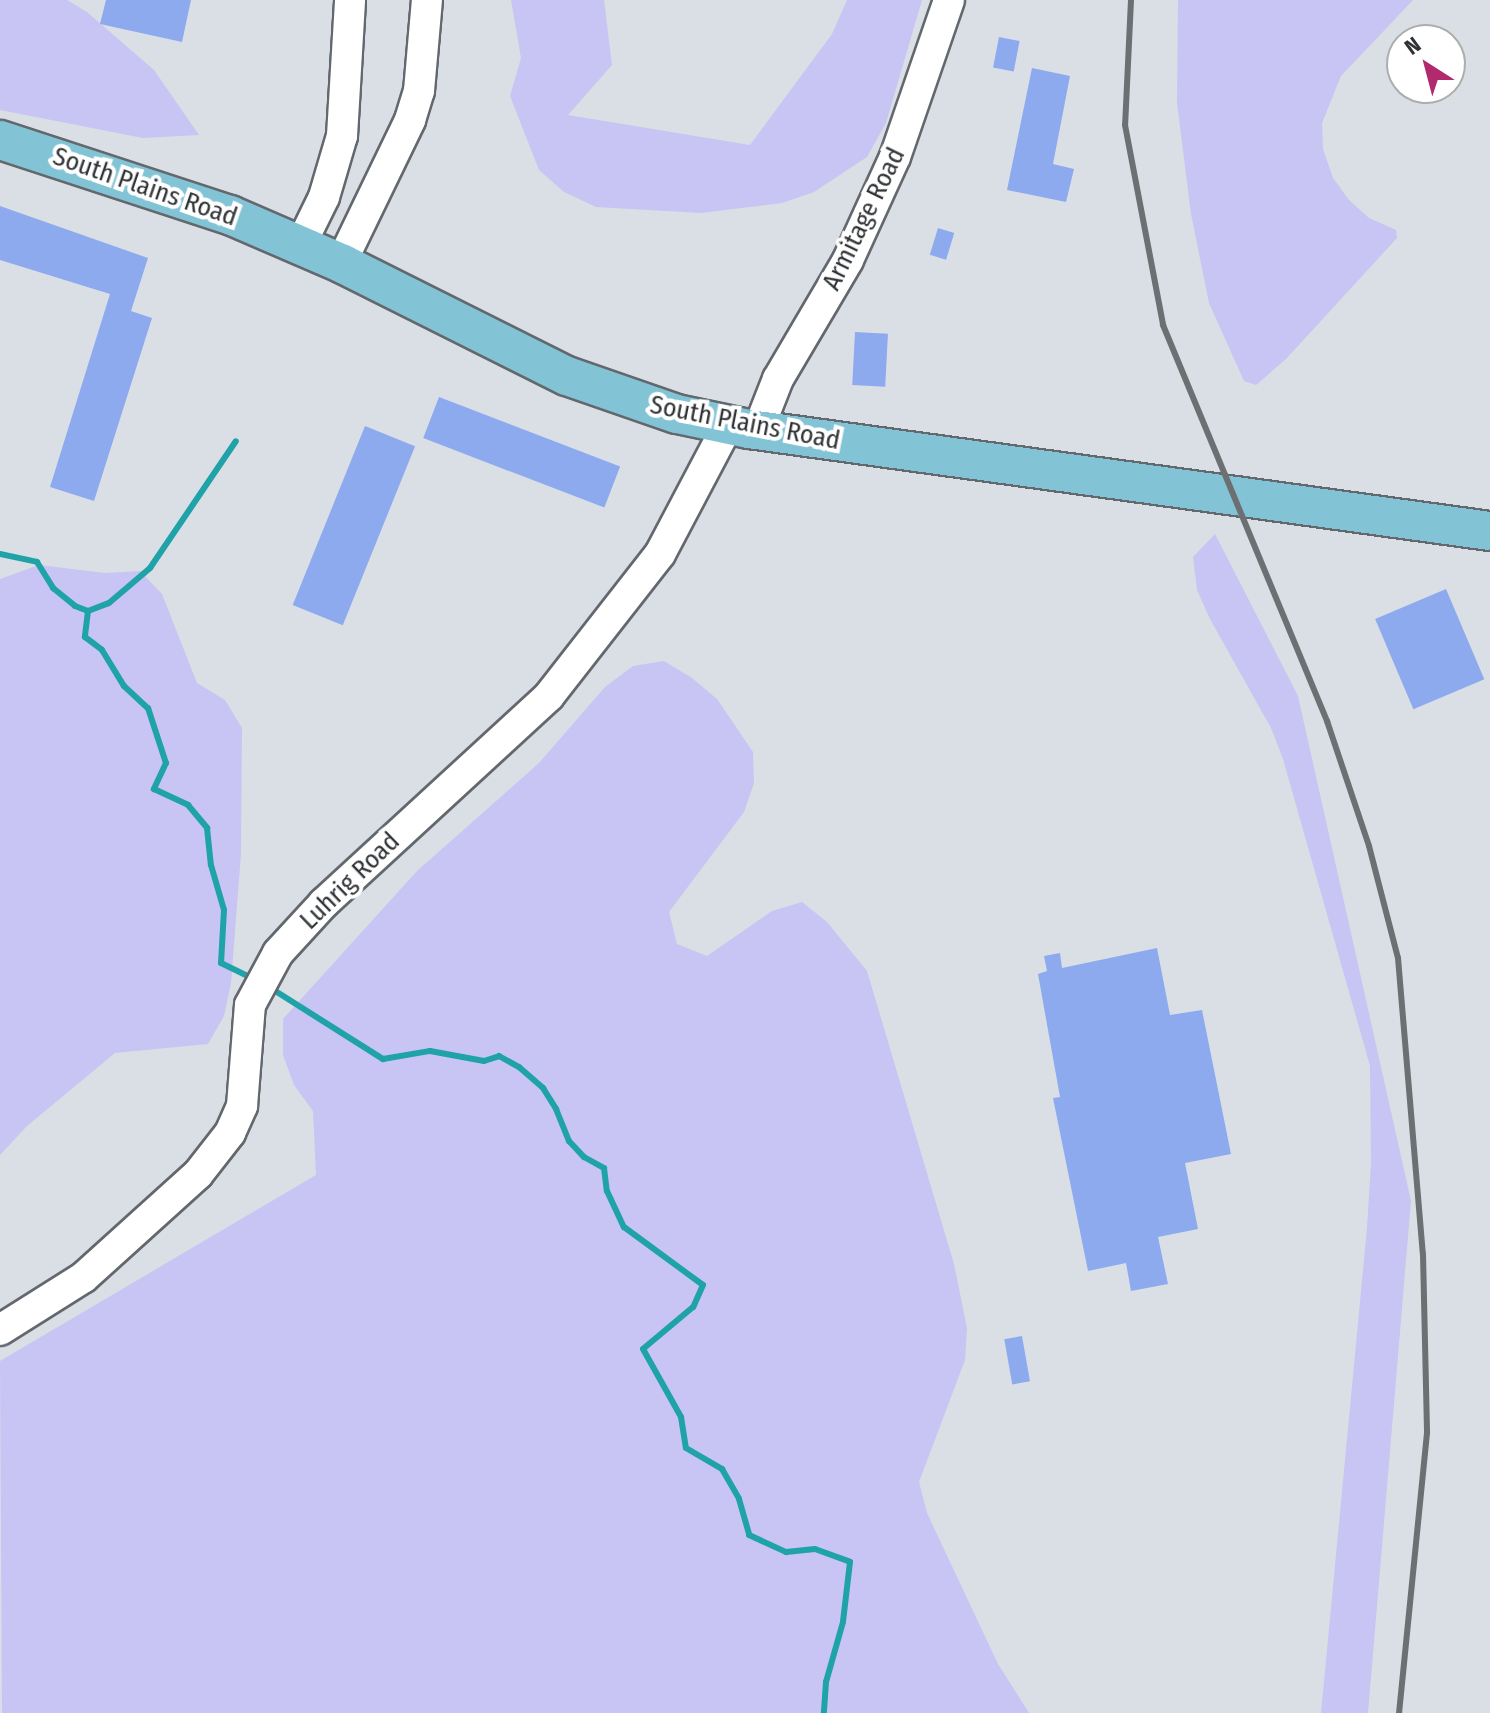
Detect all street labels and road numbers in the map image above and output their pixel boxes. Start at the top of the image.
street label: South Plains Road [49,141,241,233]
street label: Armitage Road [816,143,912,295]
street label: South Plains Road [647,389,843,457]
street label: Luhrig Road [294,826,406,936]

